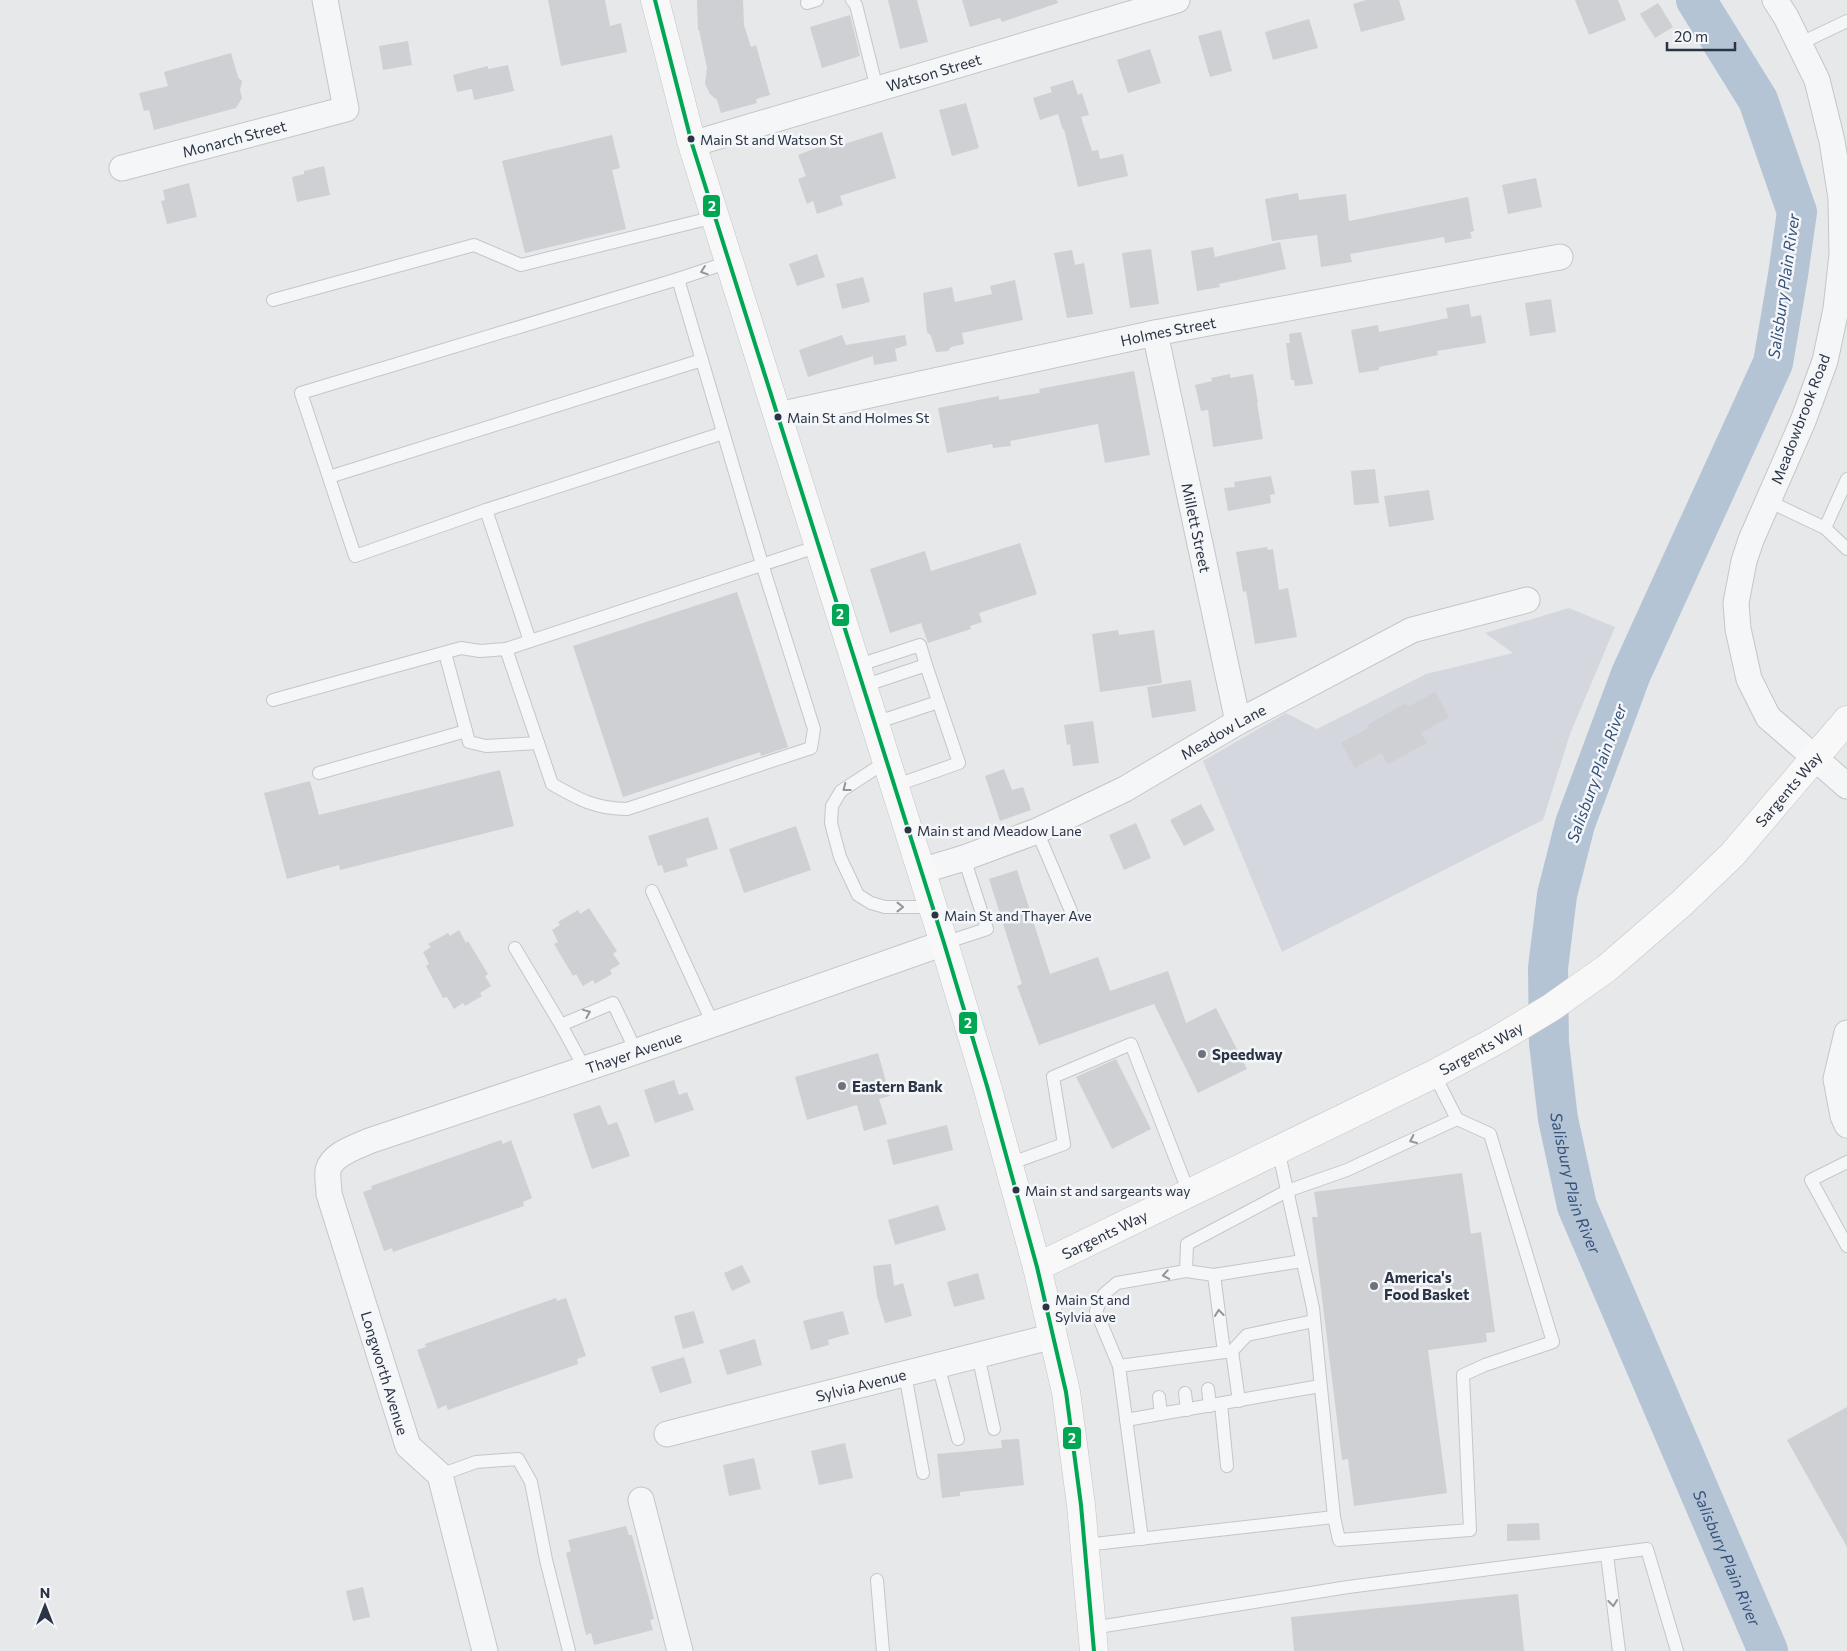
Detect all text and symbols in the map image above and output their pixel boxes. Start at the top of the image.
scale bar [1667,20,1734,52]
text: 20 m [1674,27,1708,45]
street label: Watson Street [884,50,983,95]
street label: Monarch Street [180,116,288,161]
place label: Main St and Watson St [700,131,844,148]
marker: Main St and Watson St [686,134,696,144]
line badge: 2 [702,194,721,218]
text: 2 [708,197,716,214]
water label: Salisbury Plain River [1763,212,1803,360]
one-way arrow [700,265,708,275]
street label: Holmes Street [1118,313,1217,349]
street label: Meadowbrook Road [1767,351,1833,487]
place label: Main St and Holmes St [787,409,930,426]
marker: Main St and Holmes St [773,412,783,422]
street label: Millett Street [1178,481,1215,574]
line badge: 2 [831,603,850,627]
text: 2 [836,605,844,622]
street label: Meadow Lane [1177,700,1269,763]
water label: Salisbury Plain River [1562,701,1630,845]
street label: Sargents Way [1751,747,1825,830]
one-way arrow [843,783,852,792]
place label: Main st and Meadow Lane [917,822,1082,839]
marker: Main st and Meadow Lane [903,825,913,835]
one-way arrow [896,902,904,912]
place label: Main St and Thayer Ave [944,907,1092,924]
marker: Main St and Thayer Ave [930,910,940,920]
one-way arrow [582,1009,591,1020]
line badge: 2 [958,1011,978,1035]
text: 2 [964,1014,972,1031]
street label: Sargents Way [1436,1018,1526,1079]
street label: Thayer Avenue [583,1027,684,1077]
place label: Speedway [1212,1045,1283,1063]
marker: Speedway [1196,1048,1208,1060]
place label: Eastern Bank [852,1077,943,1095]
marker: Eastern Bank [836,1080,848,1092]
water label: Salisbury Plain River [1548,1111,1606,1257]
one-way arrow [1409,1133,1418,1144]
place label: Main st and sargeants way [1025,1182,1190,1199]
marker: Main st and sargeants way [1011,1185,1021,1195]
street label: Sargents Way [1059,1206,1150,1263]
place label: America's Food Basket [1384,1268,1469,1303]
one-way arrow [1161,1269,1170,1279]
marker: America's Food Basket [1368,1280,1380,1292]
place label: Main St and Sylvia ave [1055,1291,1130,1325]
marker: Main St and Sylvia ave [1041,1302,1051,1312]
street label: Longworth Avenue [358,1309,412,1437]
one-way arrow [1214,1309,1225,1317]
street label: Sylvia Avenue [814,1365,908,1405]
line badge: 2 [1062,1426,1082,1450]
text: 2 [1068,1429,1076,1446]
water label: Salisbury Plain River [1690,1487,1766,1629]
north arrow [20,1581,70,1631]
text: N [40,1584,50,1601]
one-way arrow [1608,1598,1618,1607]

